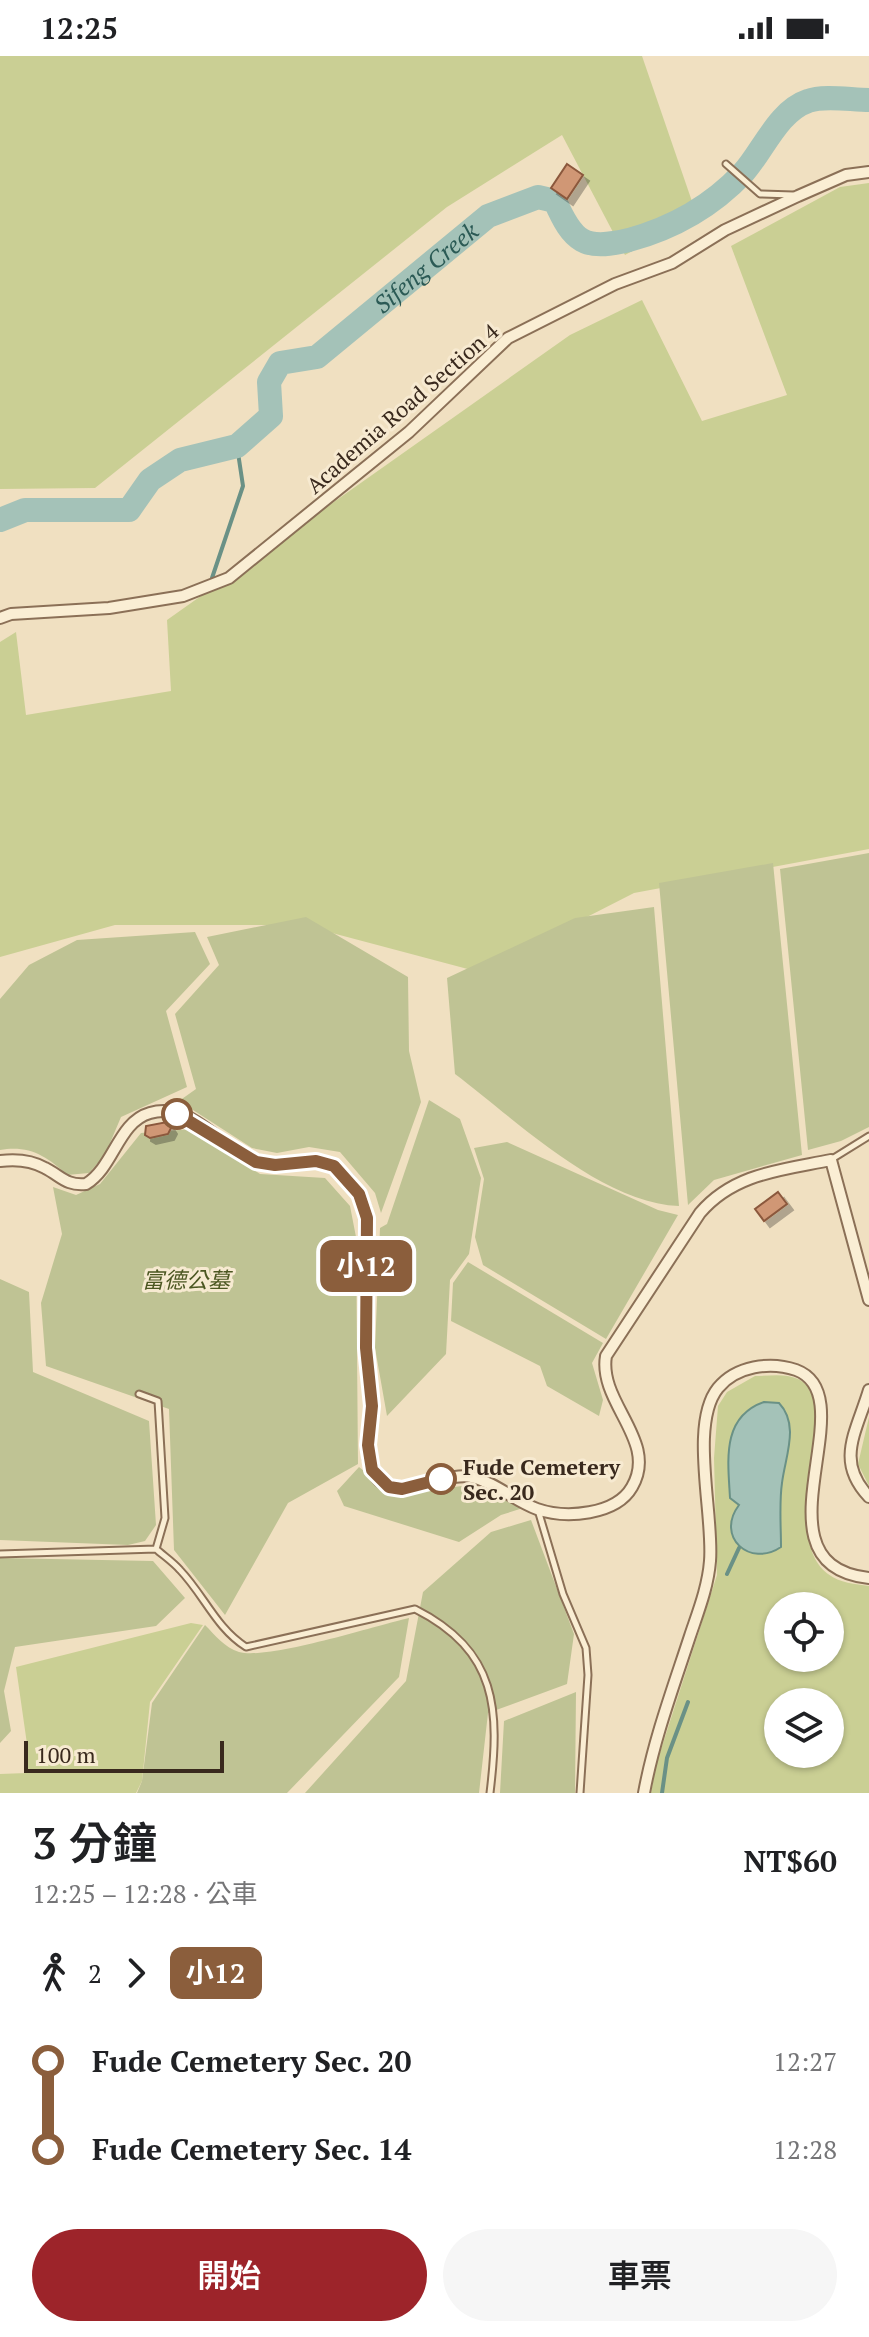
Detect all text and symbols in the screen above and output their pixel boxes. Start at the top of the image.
text: 12:25 [40,8,118,48]
water label: Sifeng Creek [367,215,485,320]
street label: Academia Road Section 4 [300,316,504,499]
unlabelled marker [162,1099,192,1129]
line badge: 小12 [320,1240,412,1292]
text: 小12 [336,1247,396,1284]
park label: 富德公墓 [142,1265,233,1294]
place label: Fude Cemetery Sec. 20 [463,1452,620,1506]
marker: Fude Cemetery Sec. 20 [426,1464,456,1494]
map controls [764,1592,844,1768]
button: locate [764,1592,844,1672]
button: layers [764,1688,844,1768]
scale bar [24,1737,224,1773]
text: 100 m [36,1740,96,1769]
text: 3 分鐘 [32,1813,157,1872]
text: NT$60 [743,1841,837,1881]
text: 12:25 – 12:28 · 公車 [32,1876,258,1910]
icon: walk [32,1951,76,1995]
icon: forward [114,1951,158,1995]
text: 小12 [186,1954,246,1991]
text: 2 [88,1956,102,1990]
text: Fude Cemetery Sec. 20 [92,2041,411,2081]
text: 12:27 [773,2044,837,2078]
text: Fude Cemetery Sec. 14 [92,2129,411,2169]
text: 12:28 [773,2132,837,2166]
button: 開始 [32,2229,427,2321]
button: 車票 [443,2229,837,2321]

